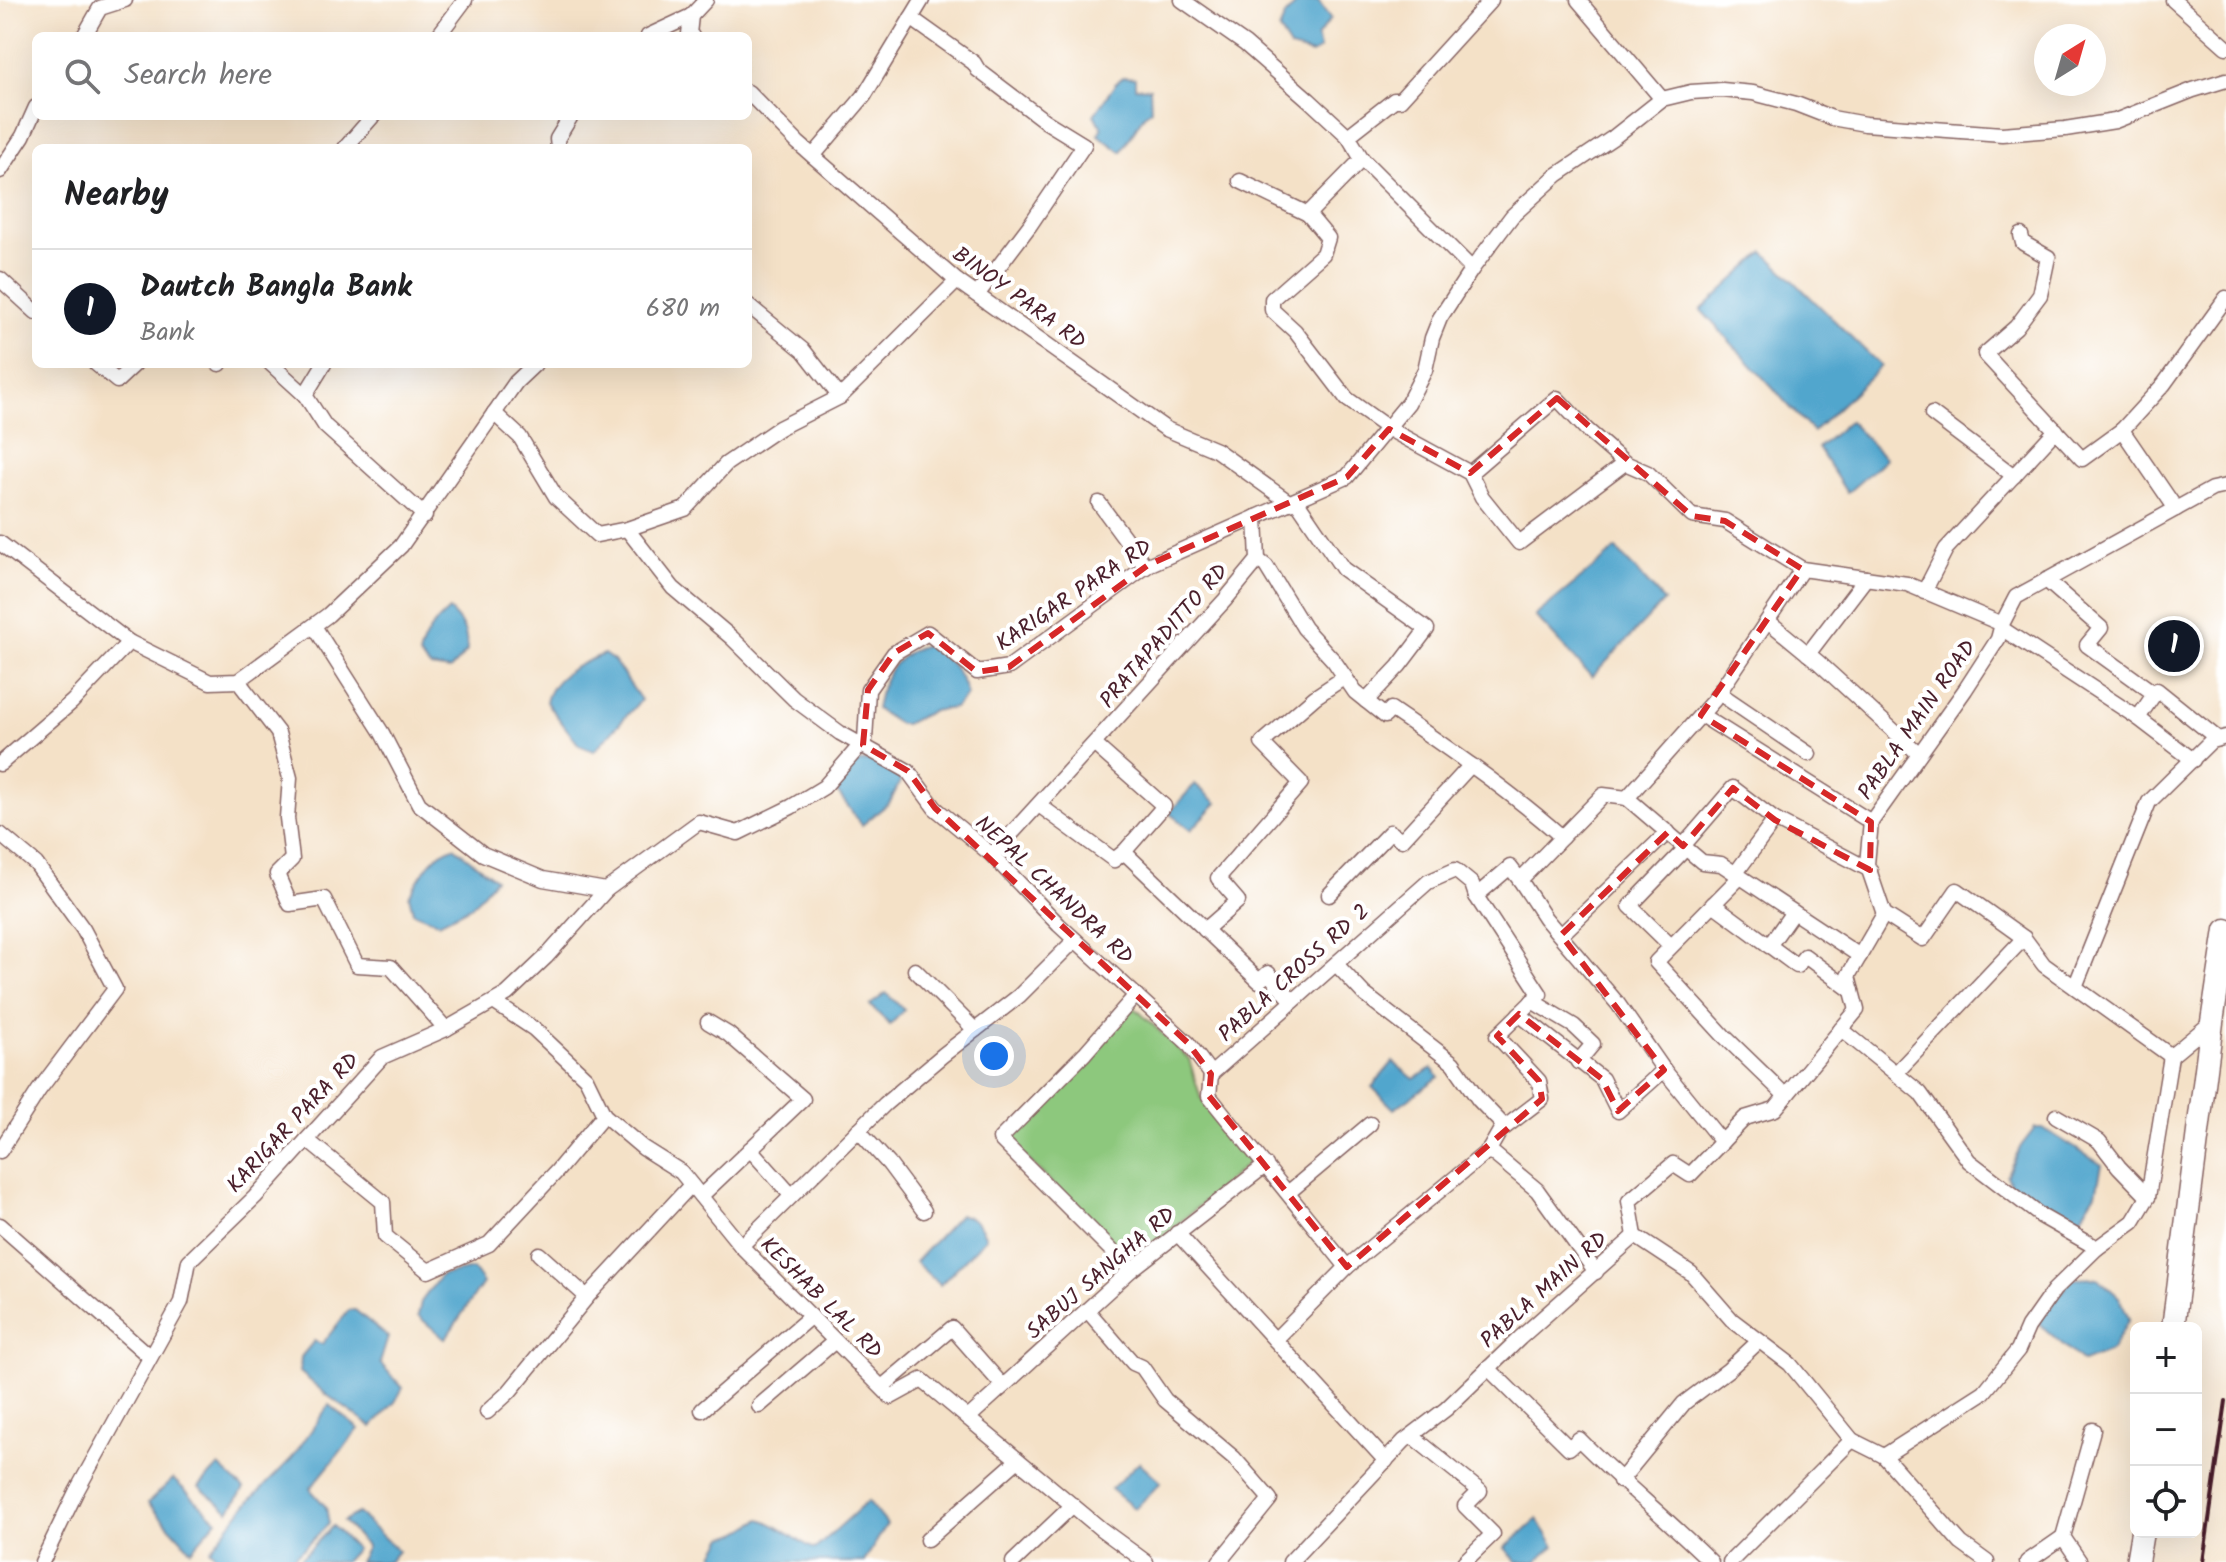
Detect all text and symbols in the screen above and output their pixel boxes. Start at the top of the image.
north arrow [2034,24,2106,96]
search box [32,32,752,120]
text: Search here [124,52,272,100]
icon: search [60,54,104,98]
text: Nearby [64,169,169,223]
street label: BINOY PARA RD [944,238,1093,360]
text: Dautch Bangla Bank [140,264,412,312]
text: 1 [86,288,94,330]
text: 680 m [646,288,720,330]
text: Bank [140,312,195,354]
street label: KARIGAR PARA RD [989,531,1160,661]
street label: PRATAPADITTO RD [1092,556,1238,717]
pin: 1 [2148,616,2200,676]
street label: PABLA MAIN ROAD [1850,633,1987,808]
street label: NEPAL CHANDRA RD [966,808,1141,974]
street label: PABLA CROSS RD 2 [1211,896,1378,1052]
your location [974,1036,1014,1076]
street label: KARIGAR PARA RD [219,1045,369,1202]
street label: SABUJ SANGHA RD [1019,1199,1184,1349]
street label: PABLA MAIN RD [1473,1224,1617,1358]
street label: KESHAB LAL RD [751,1229,890,1368]
map controls [2130,1322,2202,1538]
button: + [2130,1322,2202,1394]
button: − [2130,1394,2202,1466]
button: locate [2130,1466,2202,1538]

